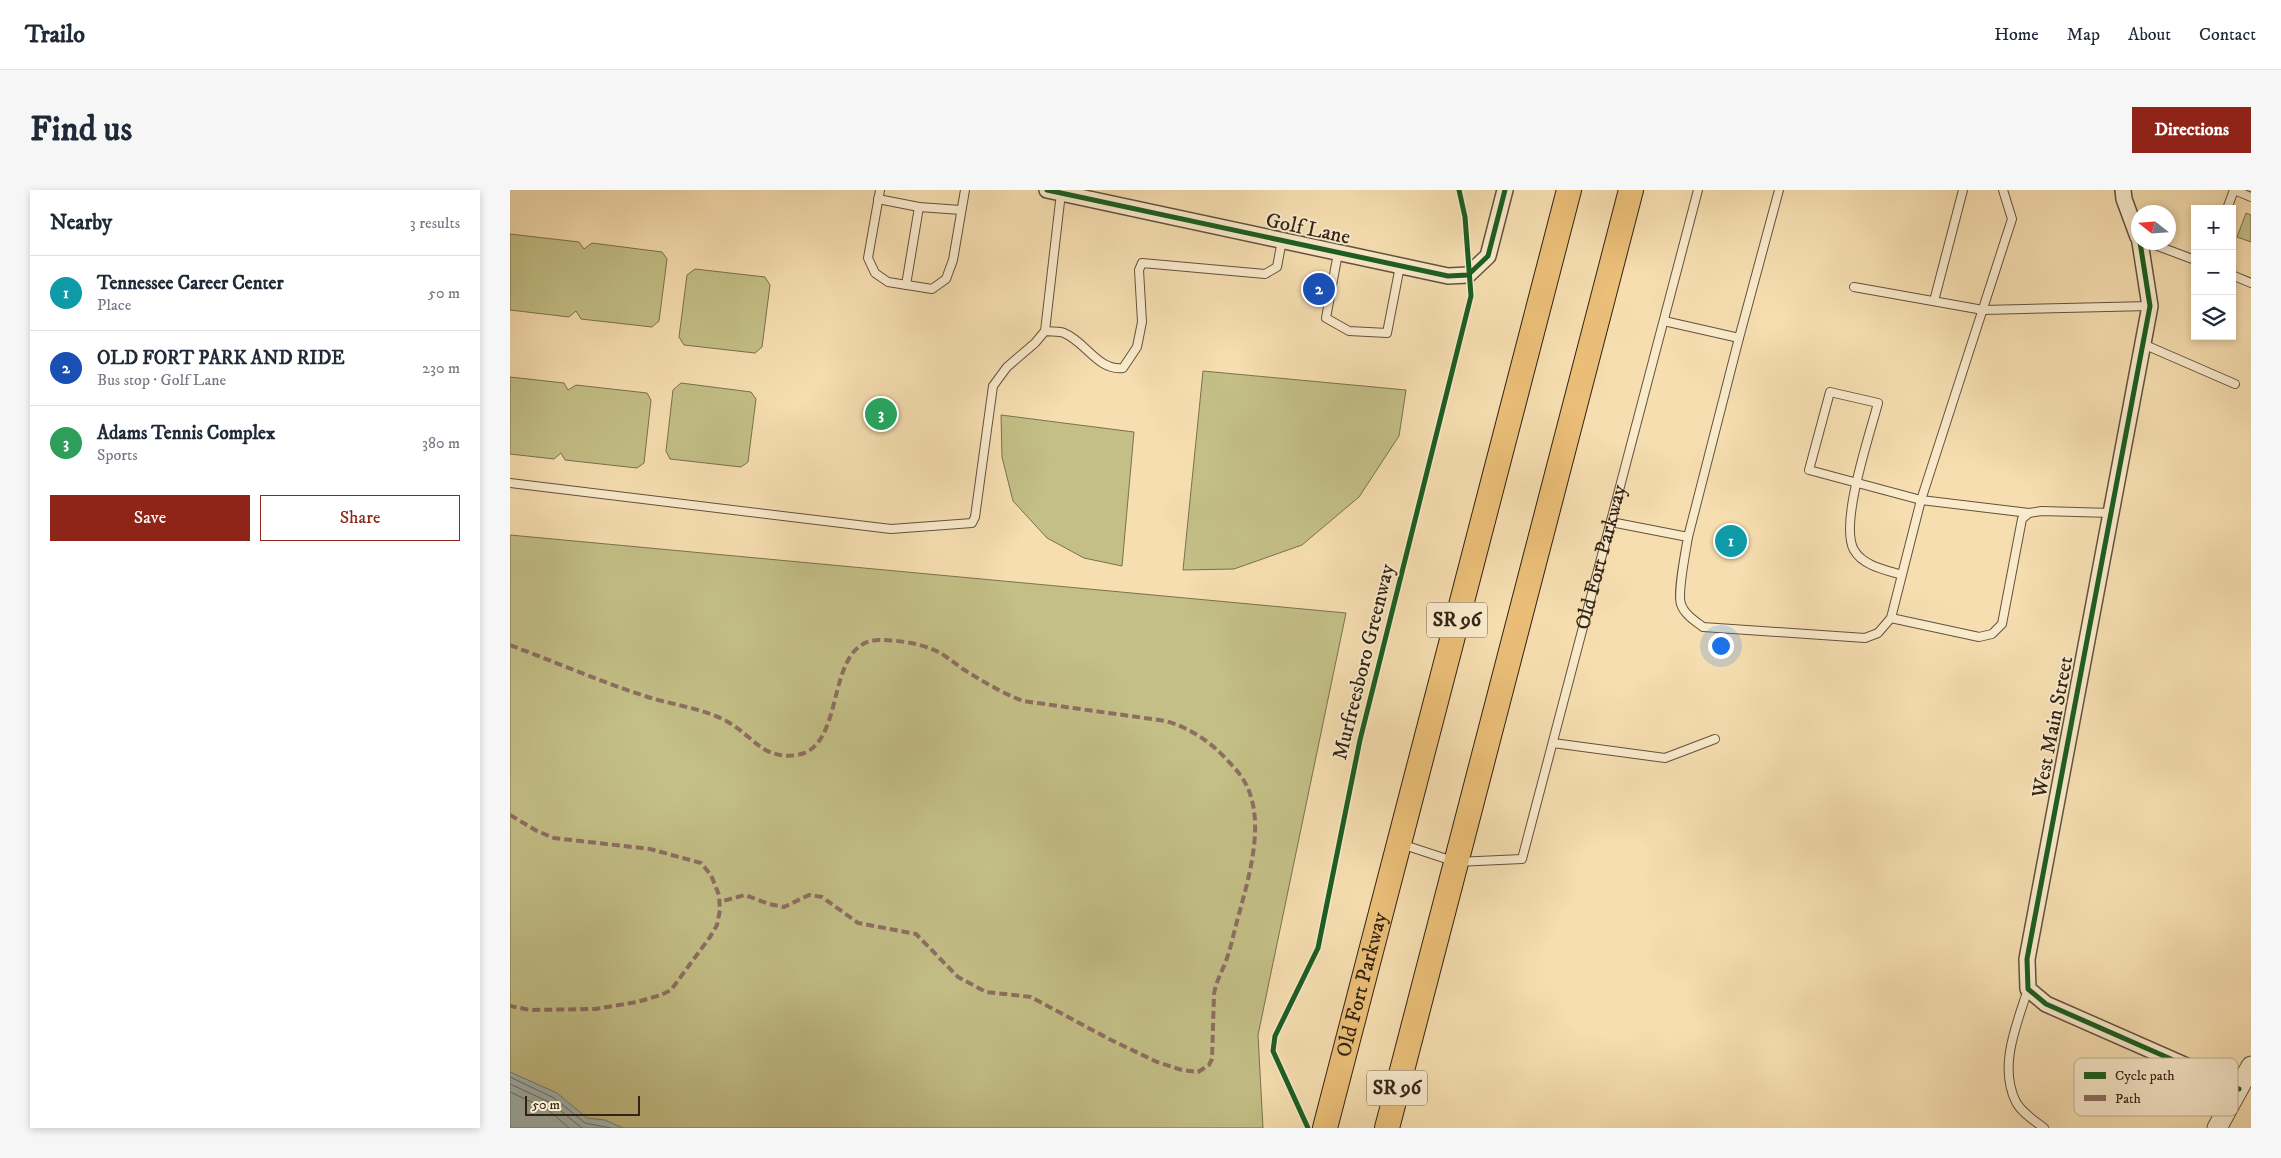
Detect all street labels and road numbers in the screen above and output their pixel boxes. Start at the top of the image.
street label: Golf Lane [1263,207,1353,251]
street label: Old Fort Parkway [1570,481,1633,633]
street label: Murfreesboro Greenway [1327,560,1401,763]
road number: SR 96 [1427,602,1487,638]
street label: West Main Street [2026,654,2080,801]
street label: Old Fort Parkway [1331,908,1394,1060]
road number: SR 96 [1367,1070,1427,1106]

